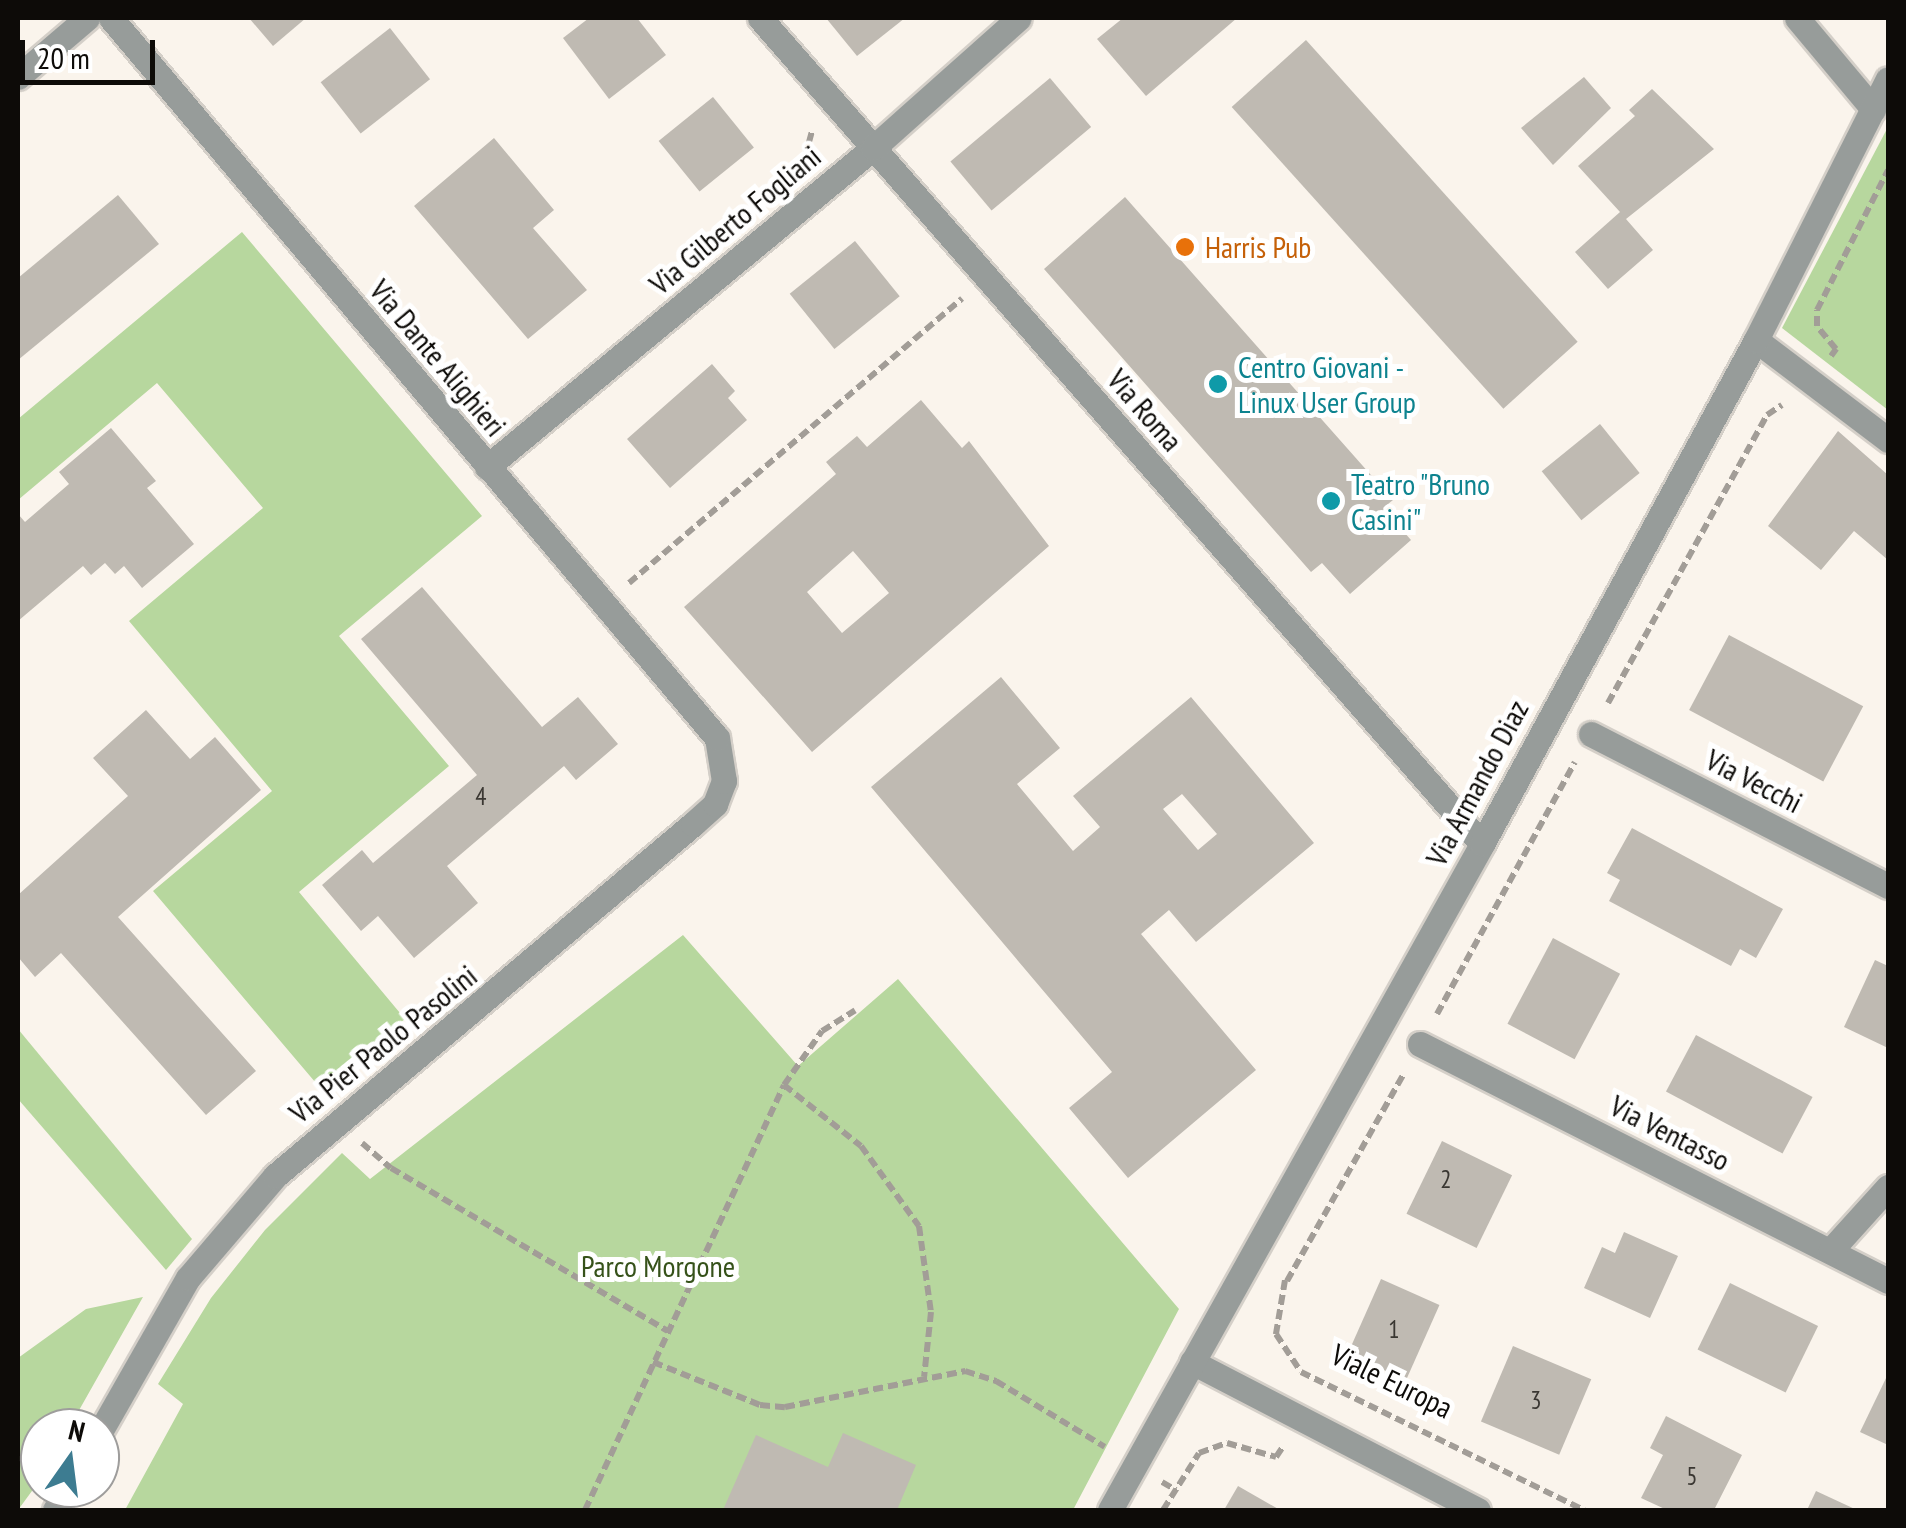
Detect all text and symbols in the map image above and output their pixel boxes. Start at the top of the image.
scale bar [25,20,160,82]
text: 20 m [37,38,90,77]
street label: Via Gilberto Fogliani [642,138,828,302]
place label: Harris Pub [1205,229,1311,265]
marker: Harris Pub [1174,236,1196,258]
street label: Via Dante Alighieri [362,272,514,444]
place label: Centro Giovani - Linux User Group [1238,349,1417,420]
street label: Via Roma [1100,362,1190,458]
marker: Centro Giovani - Linux User Group [1207,373,1229,395]
place label: Teatro "Bruno Casini" [1351,466,1492,536]
marker: Teatro "Bruno Casini" [1320,490,1342,512]
street label: Via Armando Diaz [1418,694,1536,872]
street label: Via Vecchi [1700,741,1808,821]
house number: 4 [475,781,487,811]
street label: Via Pier Paolo Pasolini [282,957,484,1131]
street label: Via Ventasso [1604,1087,1736,1179]
house number: 2 [1440,1164,1452,1194]
park label: Parco Morgone [581,1248,735,1284]
house number: 1 [1388,1314,1400,1344]
street label: Viale Europa [1326,1336,1458,1426]
house number: 3 [1530,1385,1542,1415]
north arrow [20,1408,120,1508]
text: N [65,1411,89,1450]
house number: 5 [1686,1461,1698,1491]

